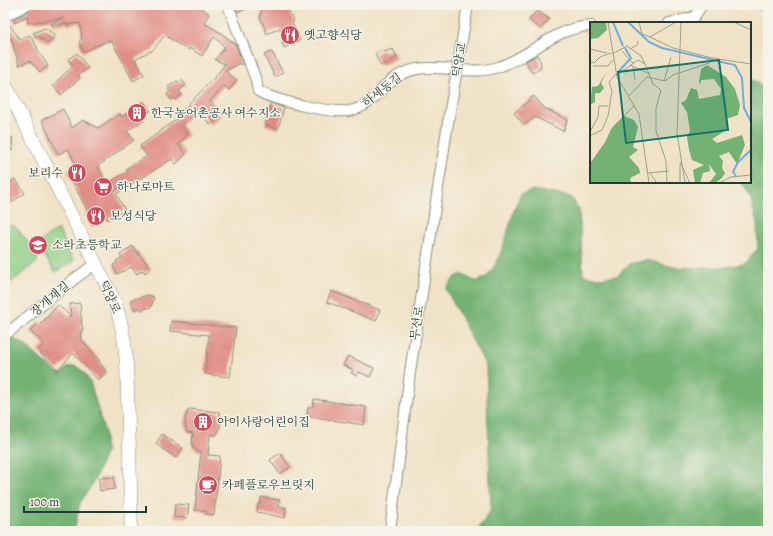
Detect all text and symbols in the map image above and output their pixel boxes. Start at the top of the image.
inset map [590,22,751,183]
restaurant icon: 옛고향식당 [279,24,301,46]
place label: 옛고향식당 [304,27,362,43]
street label: 덕양교 [448,41,470,79]
street label: 하세동길 [359,69,405,111]
building icon: 한국농어촌공사 여수지소 [126,102,148,124]
place label: 한국농어촌공사 여수지소 [151,105,281,121]
restaurant icon: 보리수 [66,162,88,184]
place label: 보리수 [28,165,63,181]
supermarket icon: 하나로마트 [92,176,114,198]
place label: 하나로마트 [117,179,175,195]
restaurant icon: 보성식당 [85,205,107,227]
place label: 보성식당 [110,208,157,224]
school or university icon: 소라초등학교 [27,234,49,256]
place label: 소라초등학교 [52,237,122,253]
street label: 장개재길 [27,278,73,320]
street label: 덕양로 [96,278,125,317]
street label: 무선로 [407,304,427,341]
building icon: 아이사랑어린이집 [192,411,214,433]
place label: 아이사랑어린이집 [217,414,310,430]
cafe icon: 카페플로우브릿지 [197,474,219,496]
place label: 카페플로우브릿지 [222,477,315,493]
scale bar [24,488,146,514]
text: 100 m [30,494,59,510]

